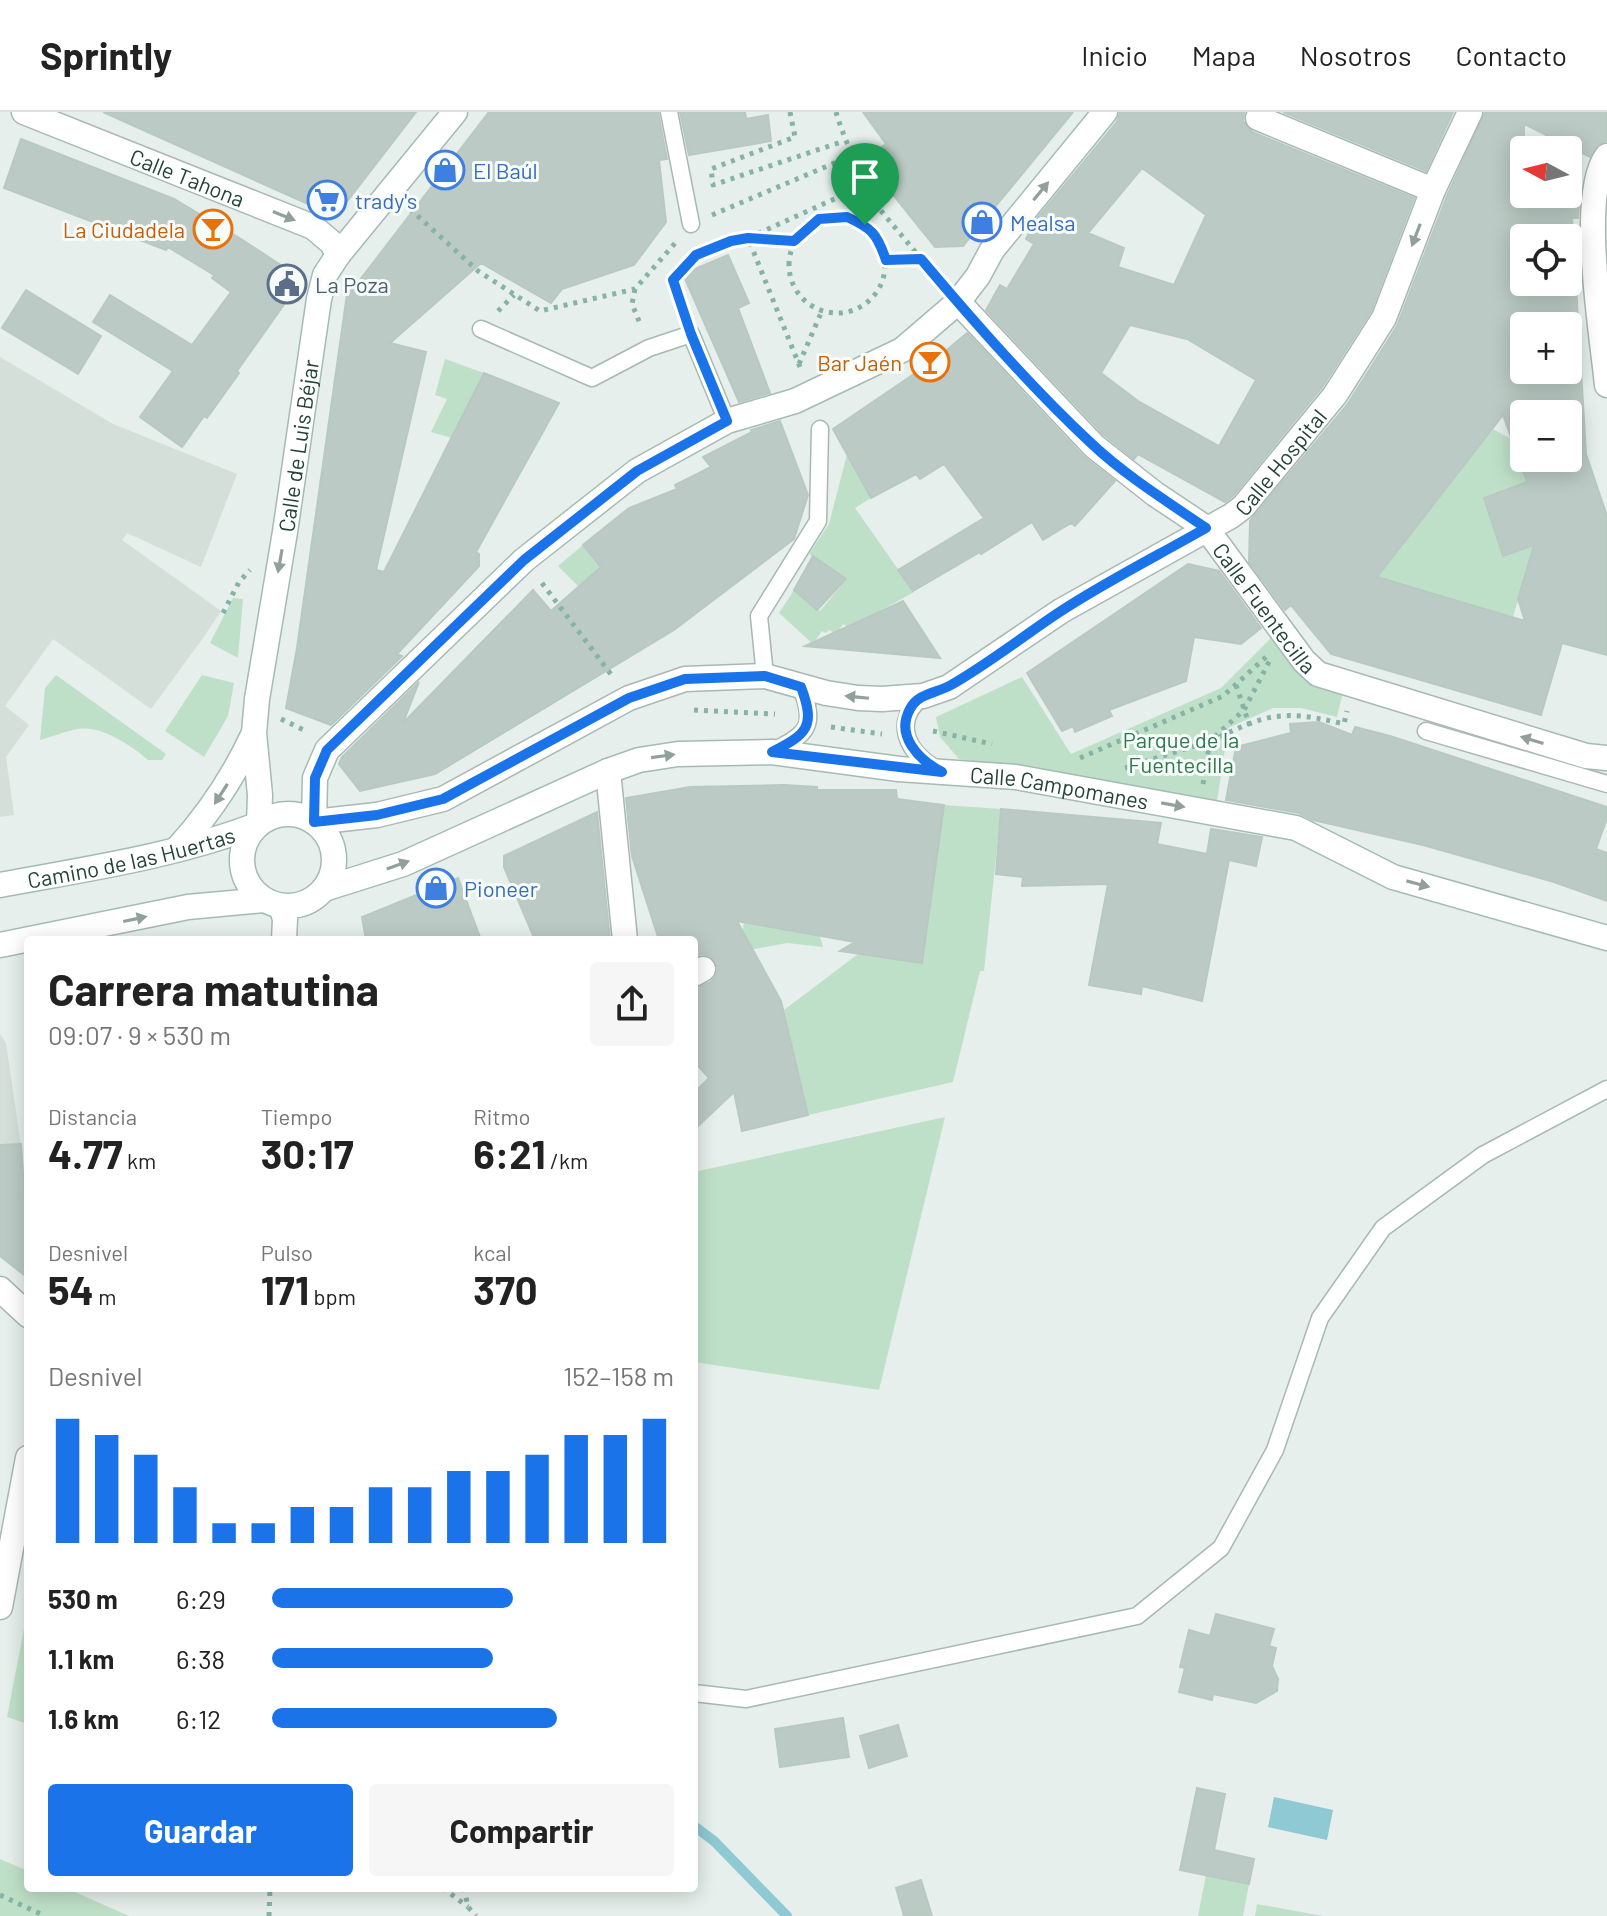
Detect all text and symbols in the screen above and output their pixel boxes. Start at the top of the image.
text: Sprintly [40,32,172,78]
text: Inicio [1081,38,1148,72]
text: Mapa [1192,38,1256,72]
text: Nosotros [1300,38,1412,72]
text: Contacto [1456,38,1567,72]
north arrow [1510,136,1582,208]
map controls [1510,136,1582,472]
street label: Calle Tahona [127,143,249,212]
pin [831,143,899,225]
shop icon: El Baúl [424,149,466,191]
icon: arrive [843,155,887,199]
place label: El Baúl [473,157,538,183]
supermarket icon: trady's [306,179,348,221]
one-way arrow [1032,181,1049,201]
place label: trady's [355,187,417,213]
shop icon: Mealsa [961,201,1003,243]
bar icon: La Ciudadela [192,208,234,250]
place label: Mealsa [1010,209,1075,235]
one-way arrow [272,210,296,223]
place label: La Ciudadela [63,216,185,242]
one-way arrow [1409,223,1422,247]
button: locate [1510,224,1582,296]
public building icon: La Poza [266,263,308,305]
place label: La Poza [315,271,389,297]
button: + [1510,312,1582,384]
bar icon: Bar Jaén [909,341,951,383]
place label: Bar Jaén [817,349,902,375]
street label: Calle de Luis Béjar [272,358,323,534]
button: − [1510,400,1582,472]
street label: Calle Hospital [1229,403,1331,520]
street label: Calle Fuentecilla [1208,537,1322,679]
one-way arrow [274,549,286,574]
one-way arrow [844,690,869,703]
park label: Parque de la Fuentecilla [1123,726,1239,777]
one-way arrow [1519,733,1543,746]
one-way arrow [651,749,676,762]
street label: Calle Campomanes [969,761,1151,814]
one-way arrow [213,784,228,805]
one-way arrow [1161,799,1186,811]
street label: Camino de las Huertas [25,821,238,893]
one-way arrow [386,858,410,871]
shop icon: Pioneer [415,867,457,909]
place label: Pioneer [464,875,538,901]
one-way arrow [1405,879,1430,891]
one-way arrow [123,912,148,925]
text: Carrera matutina [48,962,379,1015]
button: share [590,962,674,1046]
text: 09:07 · 9 × 530 m [48,1019,231,1050]
text: Distancia [48,1103,137,1129]
text: Tiempo [261,1103,332,1129]
text: Ritmo [473,1103,530,1129]
text: 4.77 [48,1129,123,1177]
text: 30:17 [261,1129,354,1177]
text: 6:21 [473,1129,546,1177]
text: km [123,1147,156,1173]
text: /km [546,1147,588,1173]
text: Desnivel [48,1239,128,1265]
text: Pulso [261,1239,313,1265]
text: kcal [473,1239,512,1265]
text: 54 [48,1265,94,1313]
text: 171 [261,1265,309,1313]
text: 370 [473,1265,538,1313]
text: m [94,1283,116,1309]
text: bpm [309,1283,356,1309]
text: Desnivel [48,1360,143,1391]
text: 152–158 m [563,1360,674,1391]
text: 530 m [48,1583,118,1614]
text: 6:29 [176,1583,226,1614]
text: 1.1 km [48,1643,114,1674]
text: 6:38 [176,1643,225,1674]
text: 1.6 km [48,1703,119,1734]
text: 6:12 [176,1703,221,1734]
button: Guardar [48,1784,353,1876]
button: Compartir [369,1784,674,1876]

